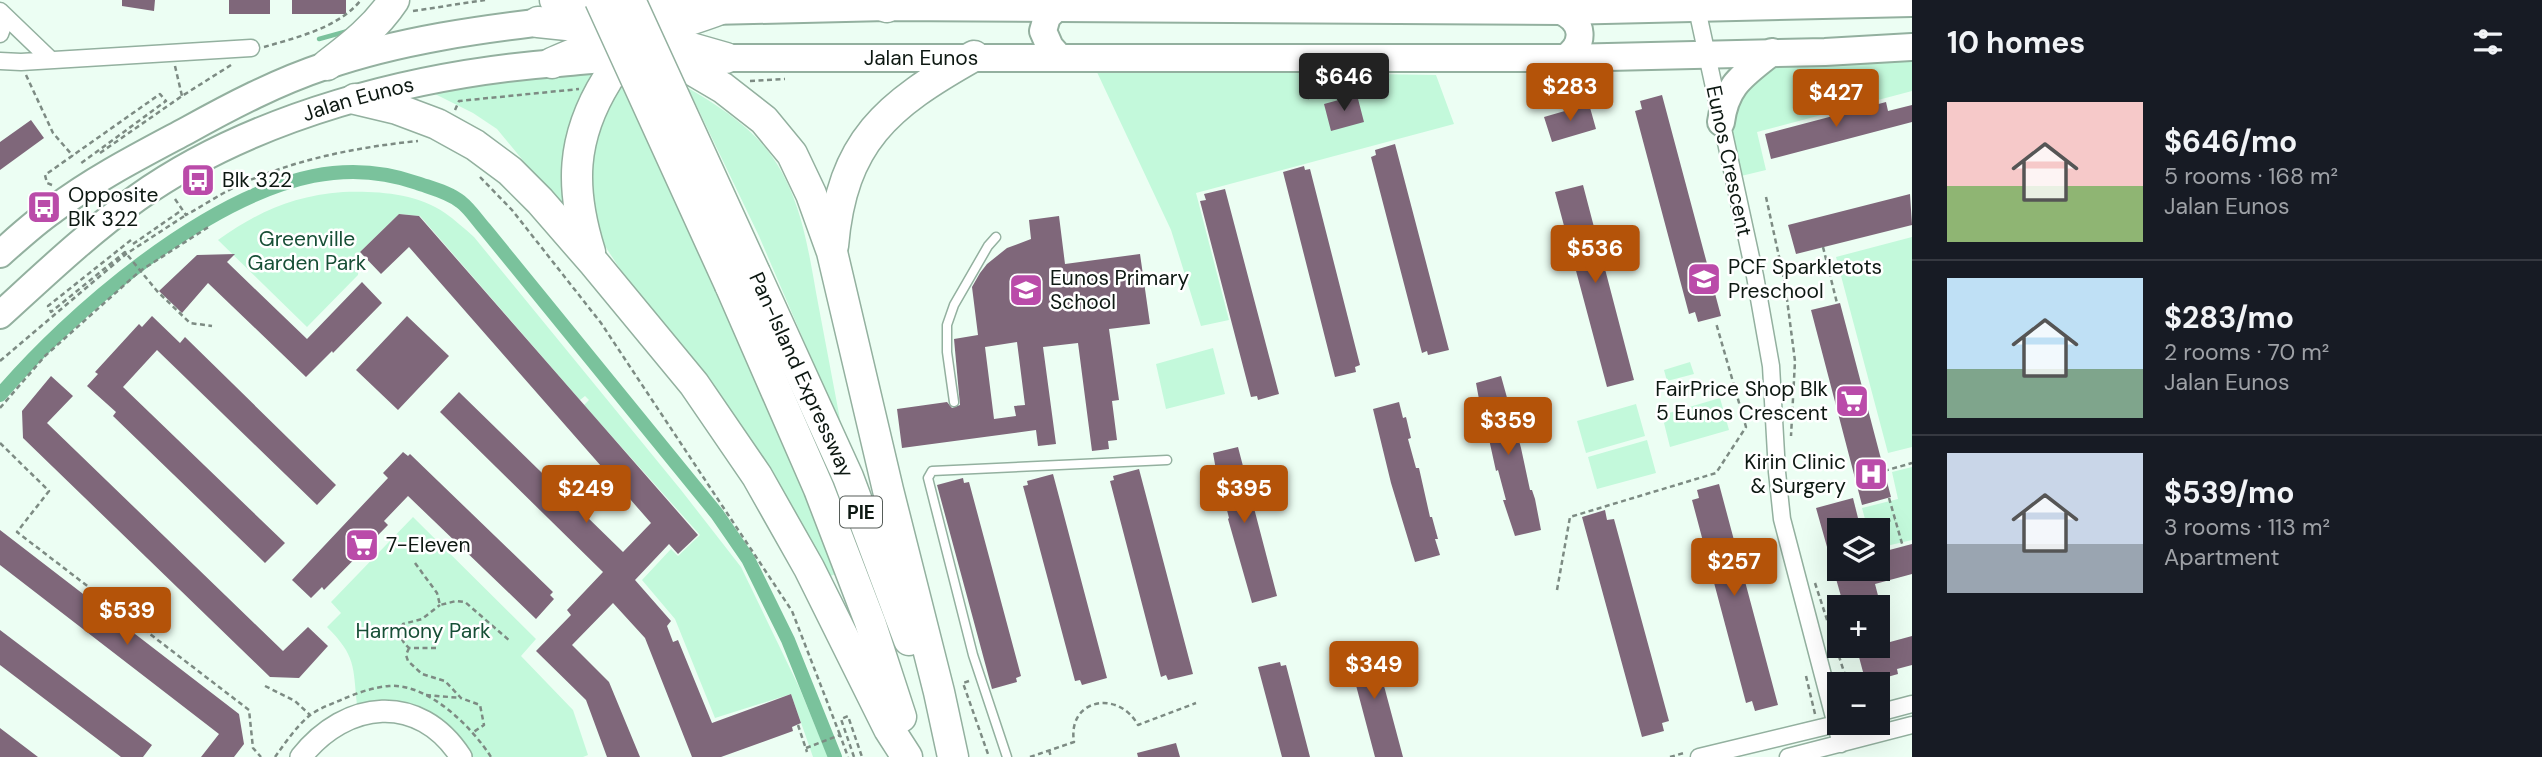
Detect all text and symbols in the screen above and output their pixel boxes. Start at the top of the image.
text: 10 homes [1947,23,2085,62]
icon: filters [2469,23,2507,61]
street label: Jalan Eunos [864,44,978,72]
pin: $646 [1303,54,1385,113]
text: $646 [1315,61,1373,91]
pin: $283 [1529,64,1611,123]
pin: $427 [1795,69,1877,129]
street label: Jalan Eunos [299,70,417,128]
text: $283 [1542,71,1598,101]
text: $427 [1809,77,1863,107]
street label: Eunos Crescent [1699,83,1759,239]
text: $646/mo [2164,122,2297,161]
icon: home [2003,130,2087,214]
bus stop icon: Blk 322 [179,161,217,199]
text: 5 rooms · 168 m² [2164,161,2338,191]
place label: Blk 322 [222,166,292,194]
place label: Opposite Blk 322 [68,181,159,233]
bus stop icon: Opposite Blk 322 [25,188,63,226]
text: Jalan Eunos [2164,191,2290,221]
park label: Greenville Garden Park [248,225,367,277]
pin: $536 [1554,226,1636,285]
text: $536 [1567,233,1623,263]
place label: PCF Sparkletots Preschool [1728,253,1882,305]
school or university icon: PCF Sparkletots Preschool [1685,260,1723,298]
place label: Eunos Primary School [1050,264,1189,316]
street label: Pan-Island Expressway [742,268,861,482]
school or university icon: Eunos Primary School [1007,271,1045,309]
text: $283/mo [2164,298,2294,337]
icon: home [2003,306,2087,390]
text: 2 rooms · 70 m² [2164,337,2329,367]
text: Jalan Eunos [2164,367,2290,397]
place label: FairPrice Shop Blk 5 Eunos Crescent [1655,375,1828,427]
supermarket icon: FairPrice Shop Blk 5 Eunos Crescent [1833,382,1871,420]
pin: $359 [1467,398,1549,457]
text: $359 [1480,405,1536,435]
place label: Kirin Clinic & Surgery [1744,448,1846,500]
hospital icon: Kirin Clinic & Surgery [1852,455,1890,493]
pin: $249 [545,466,627,525]
pin: $395 [1203,466,1285,525]
text: $249 [558,473,614,503]
text: $395 [1216,473,1272,503]
text: $539/mo [2164,473,2294,512]
icon: home [2003,481,2087,565]
road number: PIE [840,496,882,527]
text: 3 rooms · 113 m² [2164,512,2330,542]
map controls [1827,518,1890,735]
button: layers [1827,518,1890,581]
supermarket icon: 7-Eleven [343,526,381,564]
place label: 7-Eleven [386,531,470,559]
pin: $257 [1693,538,1775,598]
text: Apartment [2164,542,2279,572]
text: $257 [1707,546,1761,576]
pin: $539 [86,588,168,647]
text: $539 [99,595,155,625]
button: + [1827,595,1890,658]
park label: Harmony Park [355,617,491,645]
pin: $349 [1333,642,1415,701]
text: $349 [1345,649,1403,679]
button: − [1827,672,1890,735]

